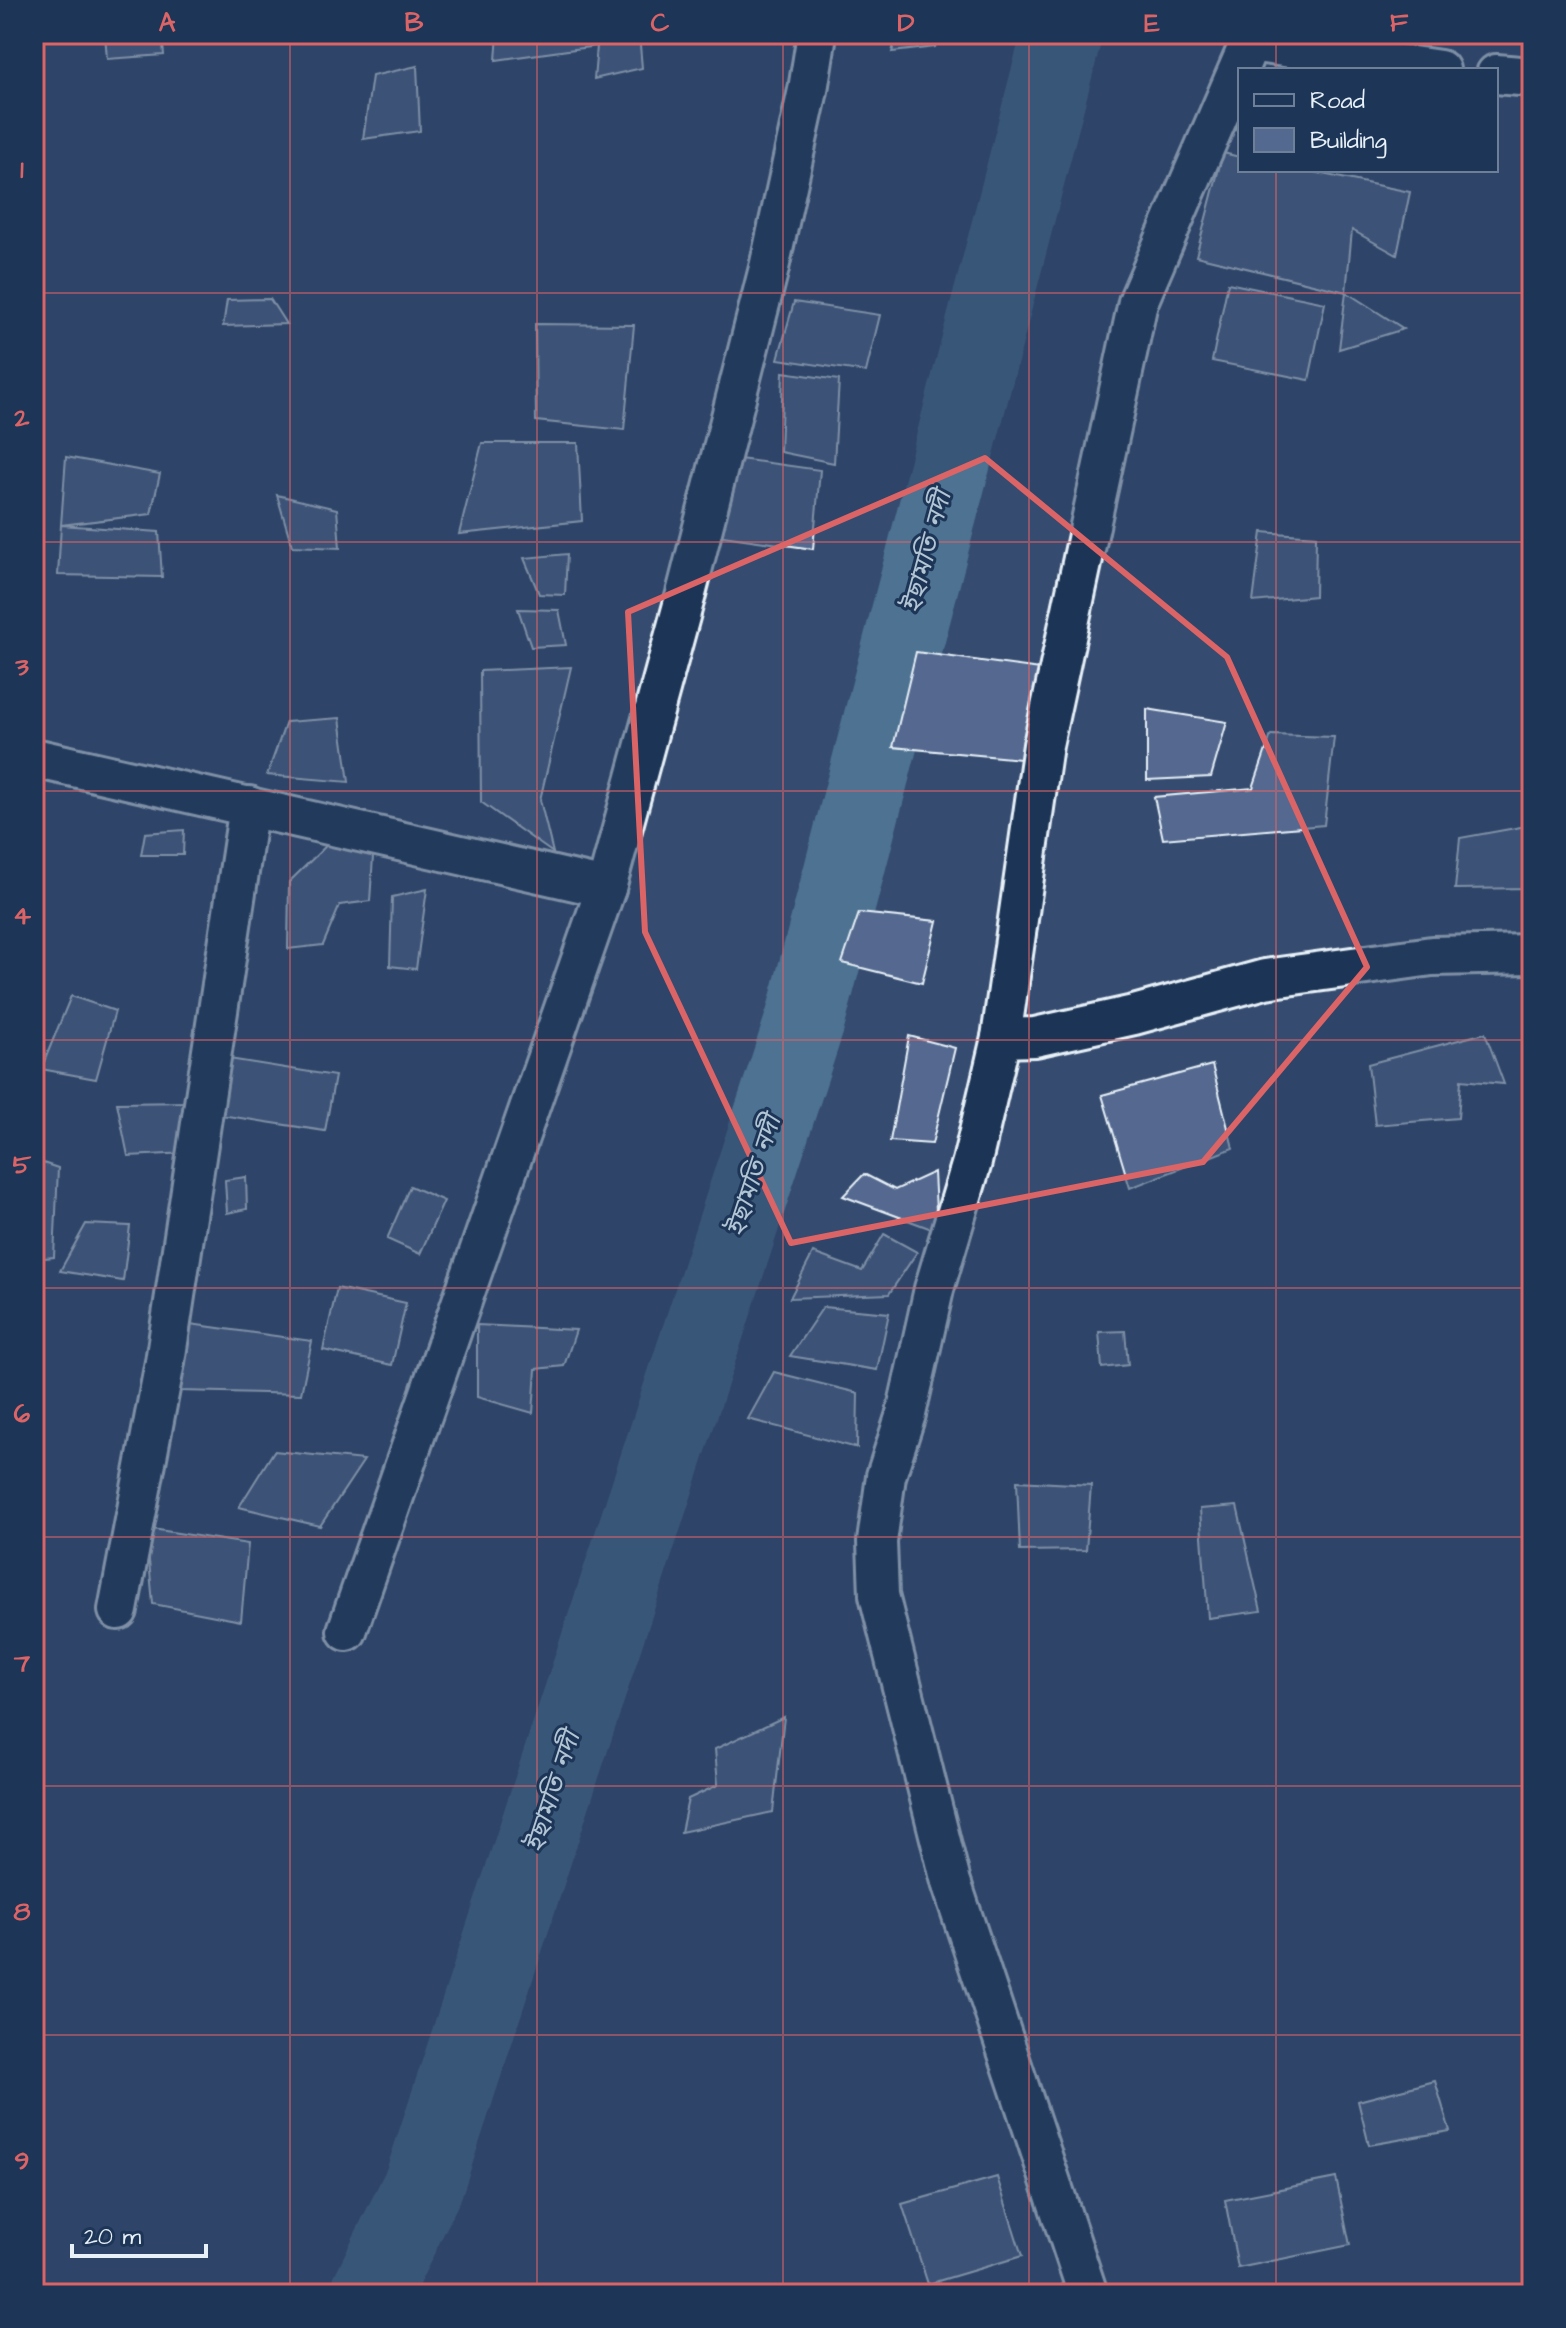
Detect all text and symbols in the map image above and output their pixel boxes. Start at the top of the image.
text: A [159,5,176,41]
text: B [405,5,424,41]
text: C [651,5,670,41]
text: D [898,5,915,41]
text: E [1144,5,1160,41]
text: F [1390,5,1409,41]
legend [1238,68,1498,172]
text: Road [1310,84,1365,118]
text: Building [1310,124,1387,159]
text: 1 [20,152,24,188]
text: 2 [14,400,30,436]
water label: ইছামতি নদী [893,482,962,617]
text: 3 [14,649,29,685]
text: 4 [13,898,31,934]
water label: ইছামতি নদী [718,1106,792,1241]
text: 5 [13,1147,32,1183]
text: 6 [14,1396,31,1432]
text: 7 [13,1645,30,1681]
water label: ইছামতি নদী [517,1722,591,1857]
text: 8 [14,1894,31,1930]
text: 9 [15,2143,29,2179]
scale bar [72,2208,206,2258]
text: 20 m [84,2220,141,2254]

